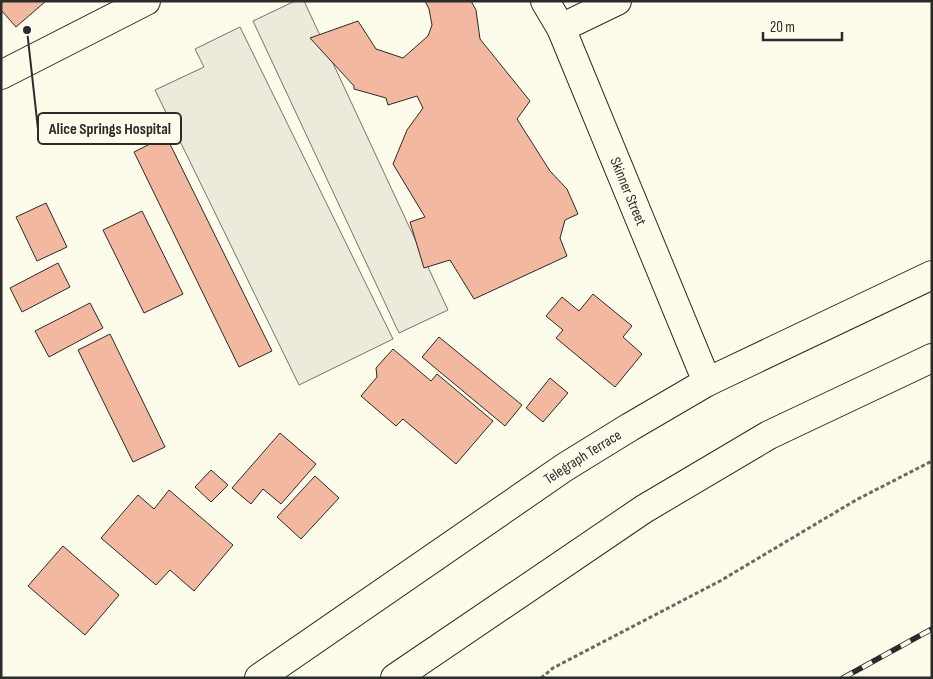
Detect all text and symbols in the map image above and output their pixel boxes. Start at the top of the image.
scale bar [763,10,842,42]
text: 20 m [770,18,795,37]
callout: Alice Springs Hospital [38,113,181,144]
text: Alice Springs Hospital [48,120,171,139]
street label: Skinner Street [605,154,651,229]
street label: Telegraph Terrace [540,426,625,489]

